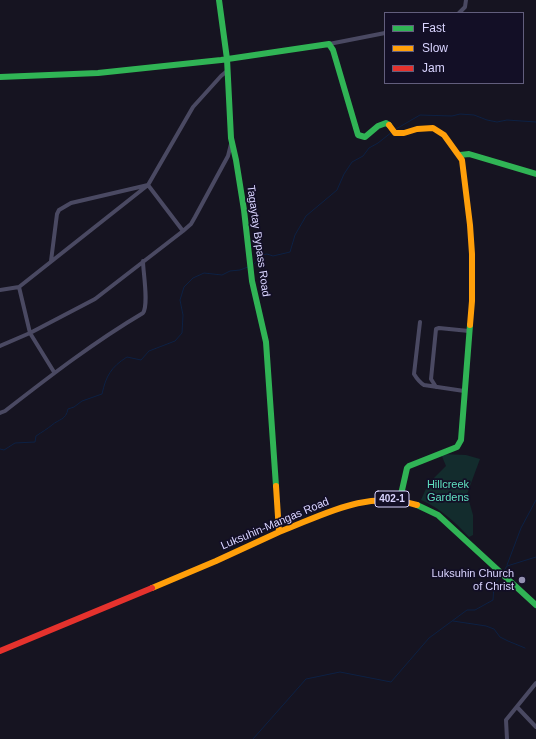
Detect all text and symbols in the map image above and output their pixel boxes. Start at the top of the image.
legend [384,12,524,84]
text: Fast [422,21,445,35]
text: Slow [422,41,448,55]
text: Jam [422,61,445,75]
street label: Tagaytay Bypass Road [244,184,272,298]
park label: Hillcreek Gardens [427,478,469,504]
road number: 402-1 [375,491,409,507]
street label: Luksuhin-Mangas Road [219,495,331,553]
place label: Luksuhin Church of Christ [431,567,514,593]
marker: Luksuhin Church of Christ [517,575,527,585]

